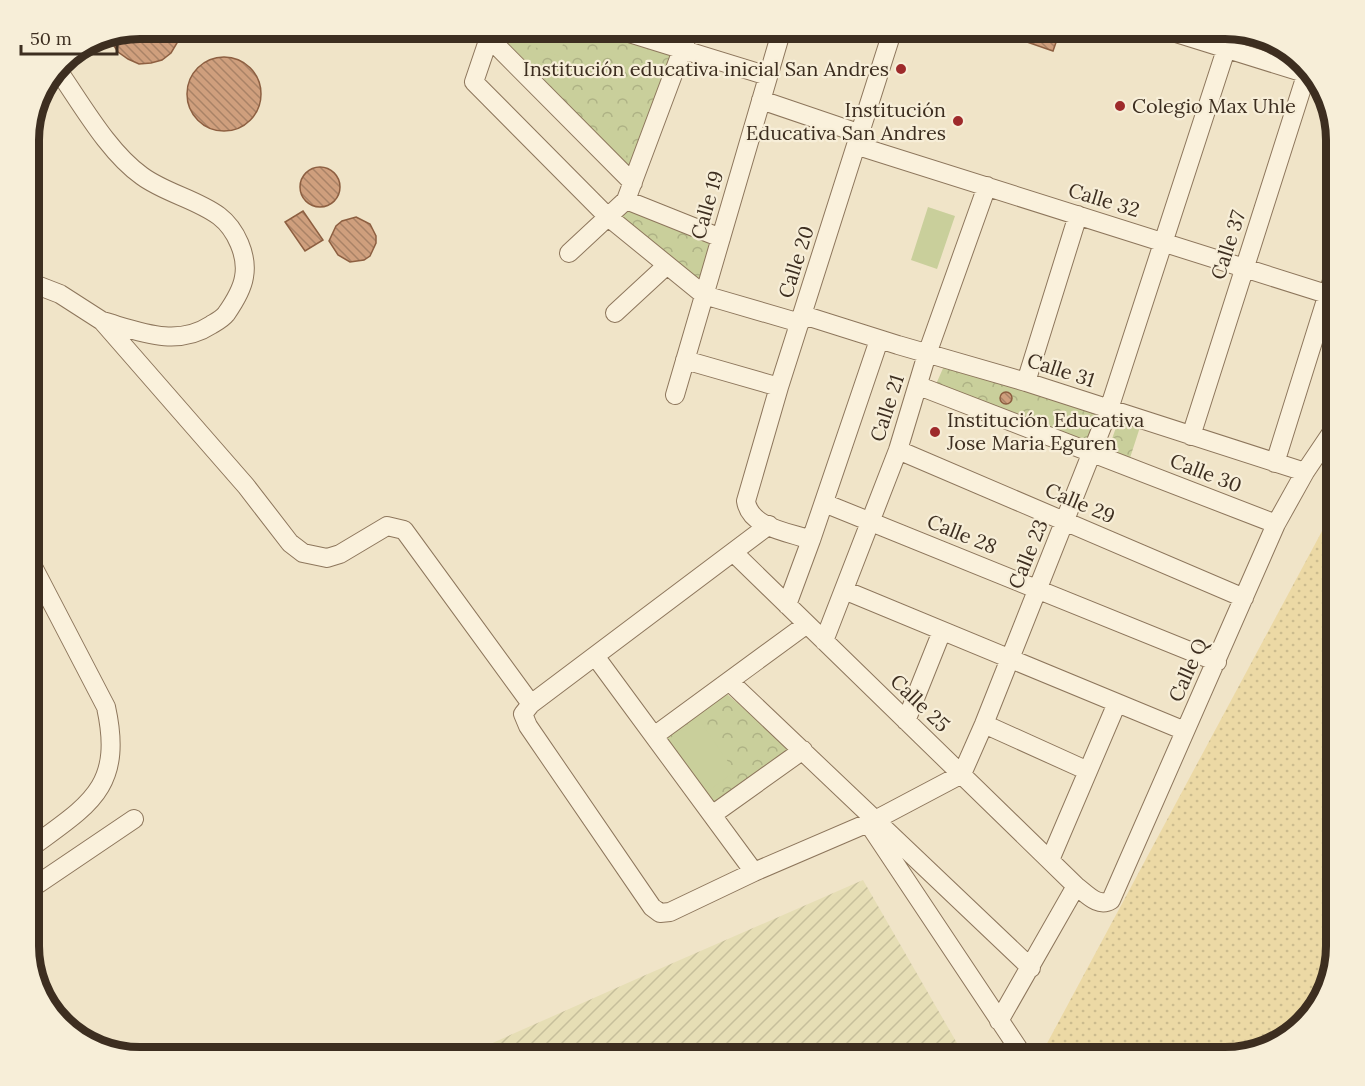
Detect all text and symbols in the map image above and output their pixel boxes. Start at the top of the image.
scale bar [21,18,117,56]
text: 50 m [30,27,72,50]
place label: Institución educativa inicial San Andres [523,56,889,81]
marker: Institución educativa inicial San Andres [894,62,908,76]
place label: Colegio Max Uhle [1132,93,1296,118]
place label: Institución Educativa San Andres [746,97,946,145]
marker: Colegio Max Uhle [1113,99,1127,113]
marker: Institución Educativa San Andres [951,114,965,128]
street label: Calle 19 [685,168,728,242]
street label: Calle 32 [1066,177,1143,222]
street label: Calle 37 [1205,207,1250,283]
street label: Calle 20 [772,223,819,301]
street label: Calle 31 [1024,347,1098,392]
street label: Calle 21 [864,371,909,445]
place label: Institución Educativa Jose Maria Eguren [946,407,1144,455]
marker: Institución Educativa Jose Maria Eguren [928,425,942,439]
street label: Calle 30 [1167,447,1246,498]
street label: Calle 29 [1041,477,1119,528]
street label: Calle 28 [924,508,1001,559]
street label: Calle 23 [1002,515,1053,592]
street label: Calle Q [1162,634,1213,706]
street label: Calle 25 [885,668,955,737]

